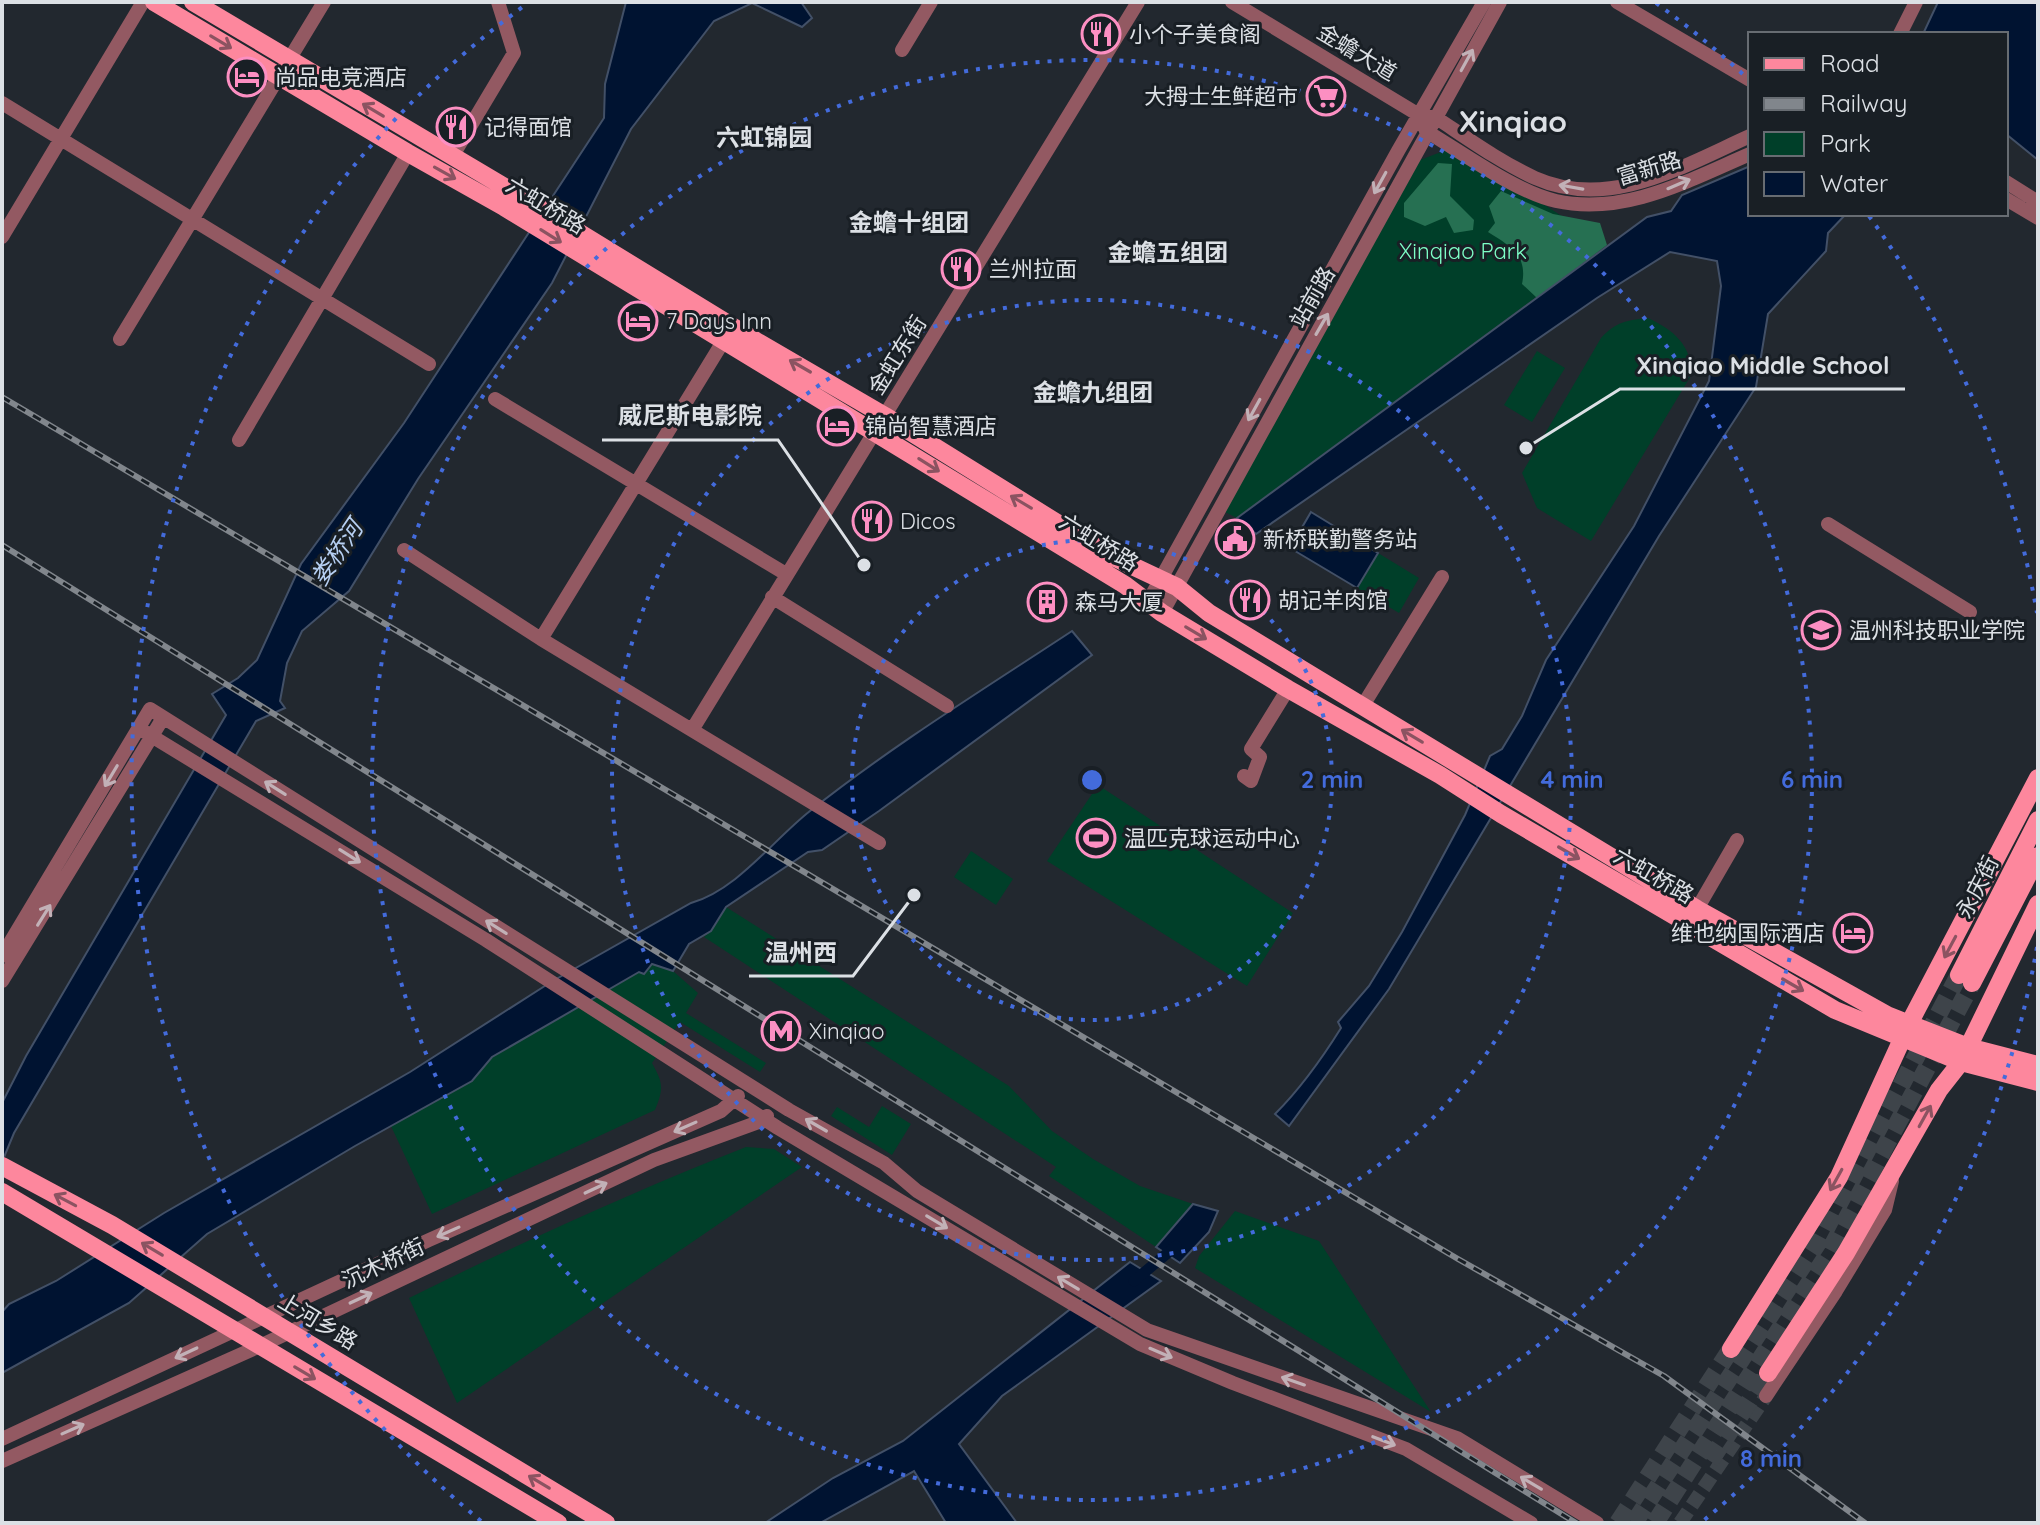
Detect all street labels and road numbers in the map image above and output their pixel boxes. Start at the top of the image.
street label: 金蟾大道 [1312,17,1402,87]
street label: 富新路 [1613,145,1685,191]
street label: 六虹桥路 [501,170,591,240]
street label: 站前路 [1283,261,1341,333]
street label: 金虹东街 [862,310,932,400]
street label: 六虹桥路 [1054,507,1144,577]
street label: 六虹桥路 [1609,841,1699,909]
street label: 永庆街 [1950,851,2004,923]
street label: 沉木桥街 [337,1232,429,1294]
street label: 上河乡路 [273,1286,363,1356]

